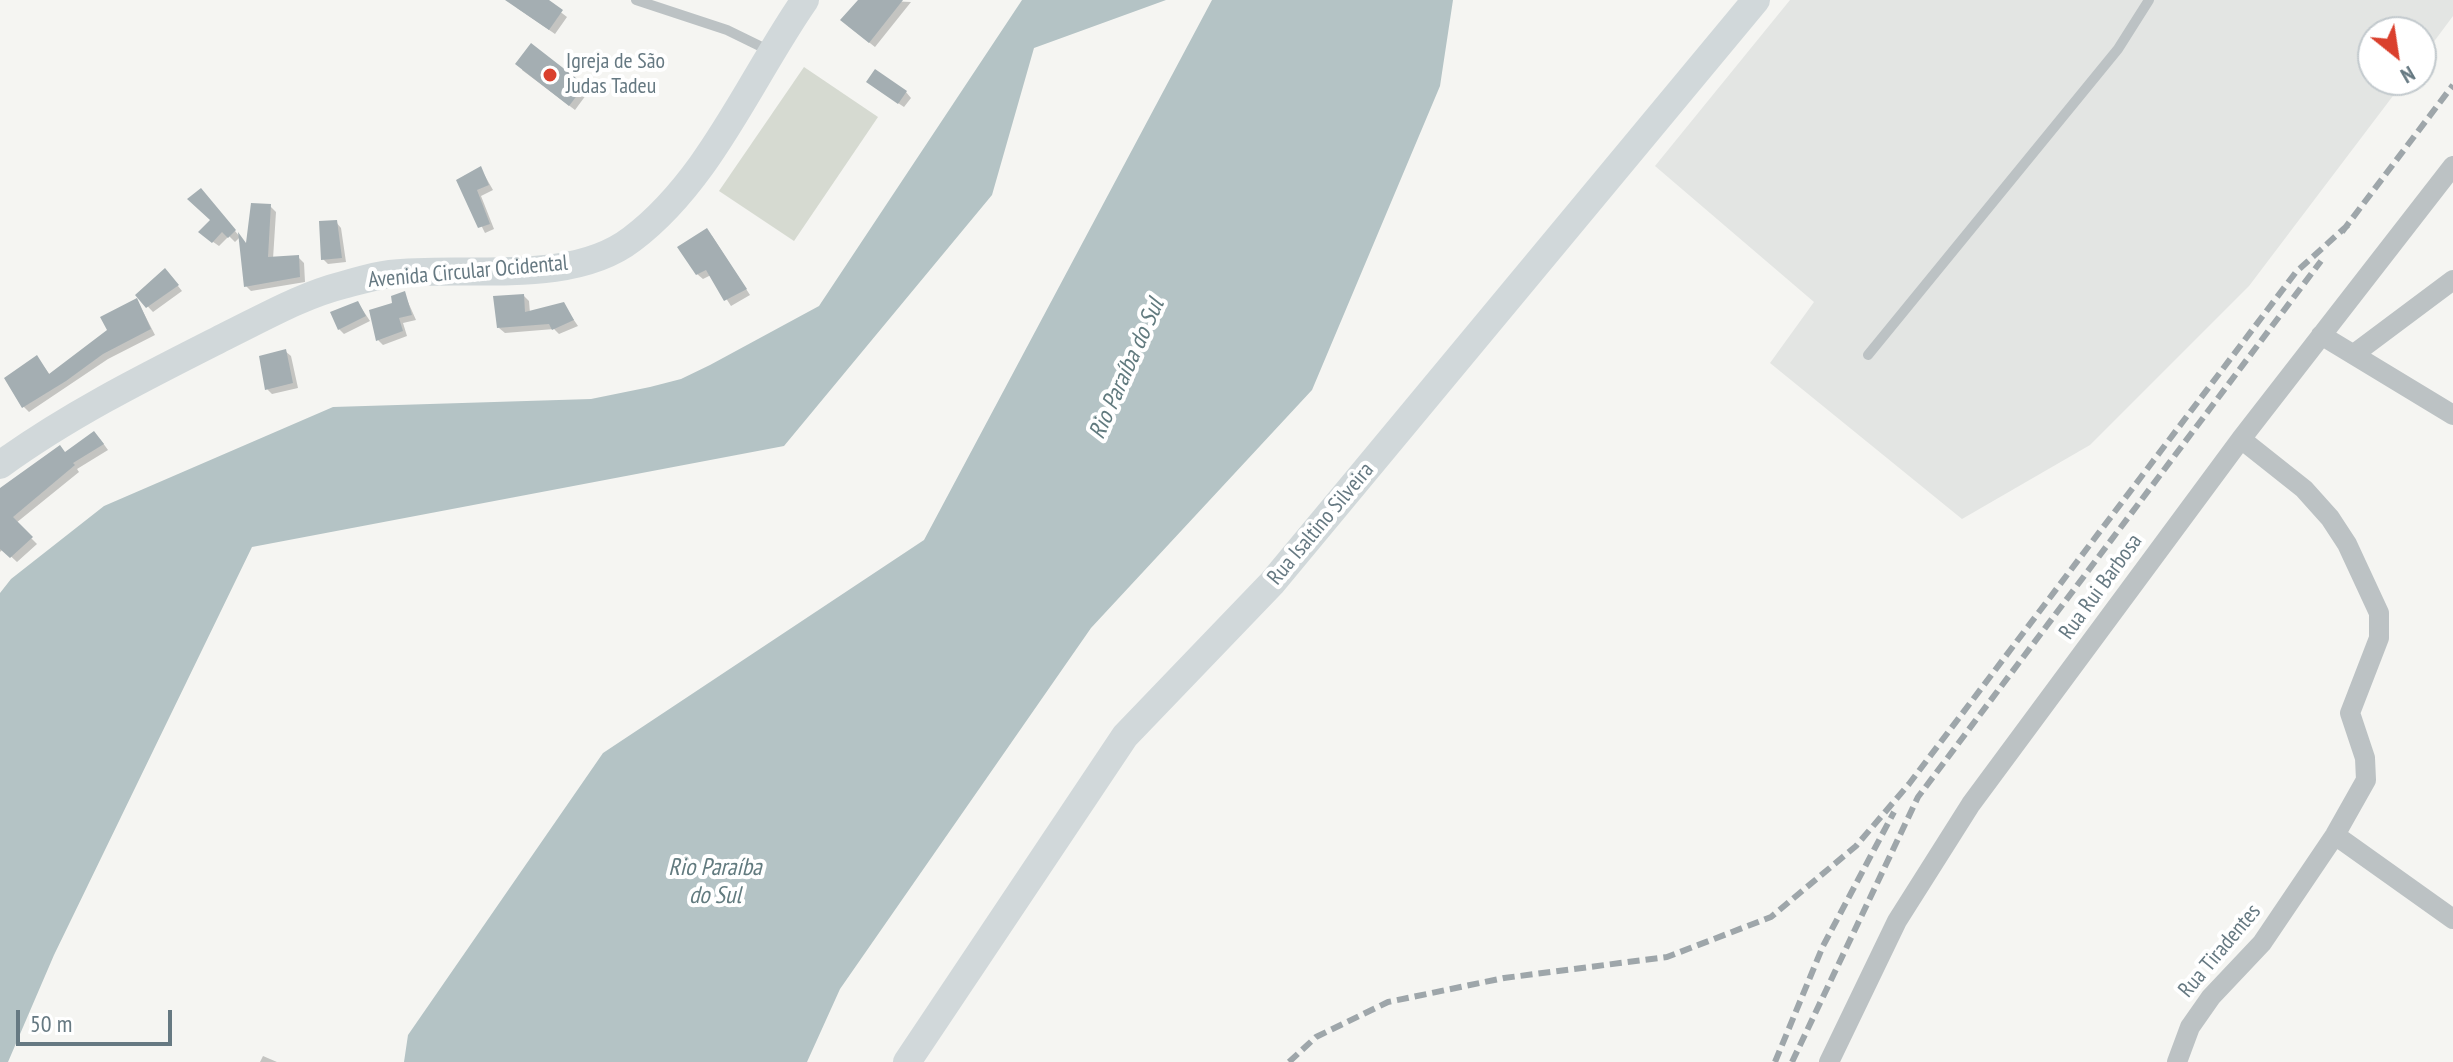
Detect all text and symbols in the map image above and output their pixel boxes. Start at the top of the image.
north arrow [2357,16,2437,96]
place label: Igreja de São Judas Tadeu [566,49,665,100]
text: N [2396,60,2420,90]
marker: Igreja de São Judas Tadeu [541,66,559,84]
street label: Avenida Circular Ocidental [367,250,569,294]
water label: Rio Paraíba do Sul [1083,294,1171,444]
street label: Rua Isaltino Silveira [1262,458,1380,590]
street label: Rua Rui Barbosa [2054,529,2148,645]
water label: Rio Paraíba do Sul [668,854,762,910]
street label: Rua Tiradentes [2173,899,2267,1003]
scale bar [20,994,176,1044]
text: 50 m [30,1008,72,1039]

